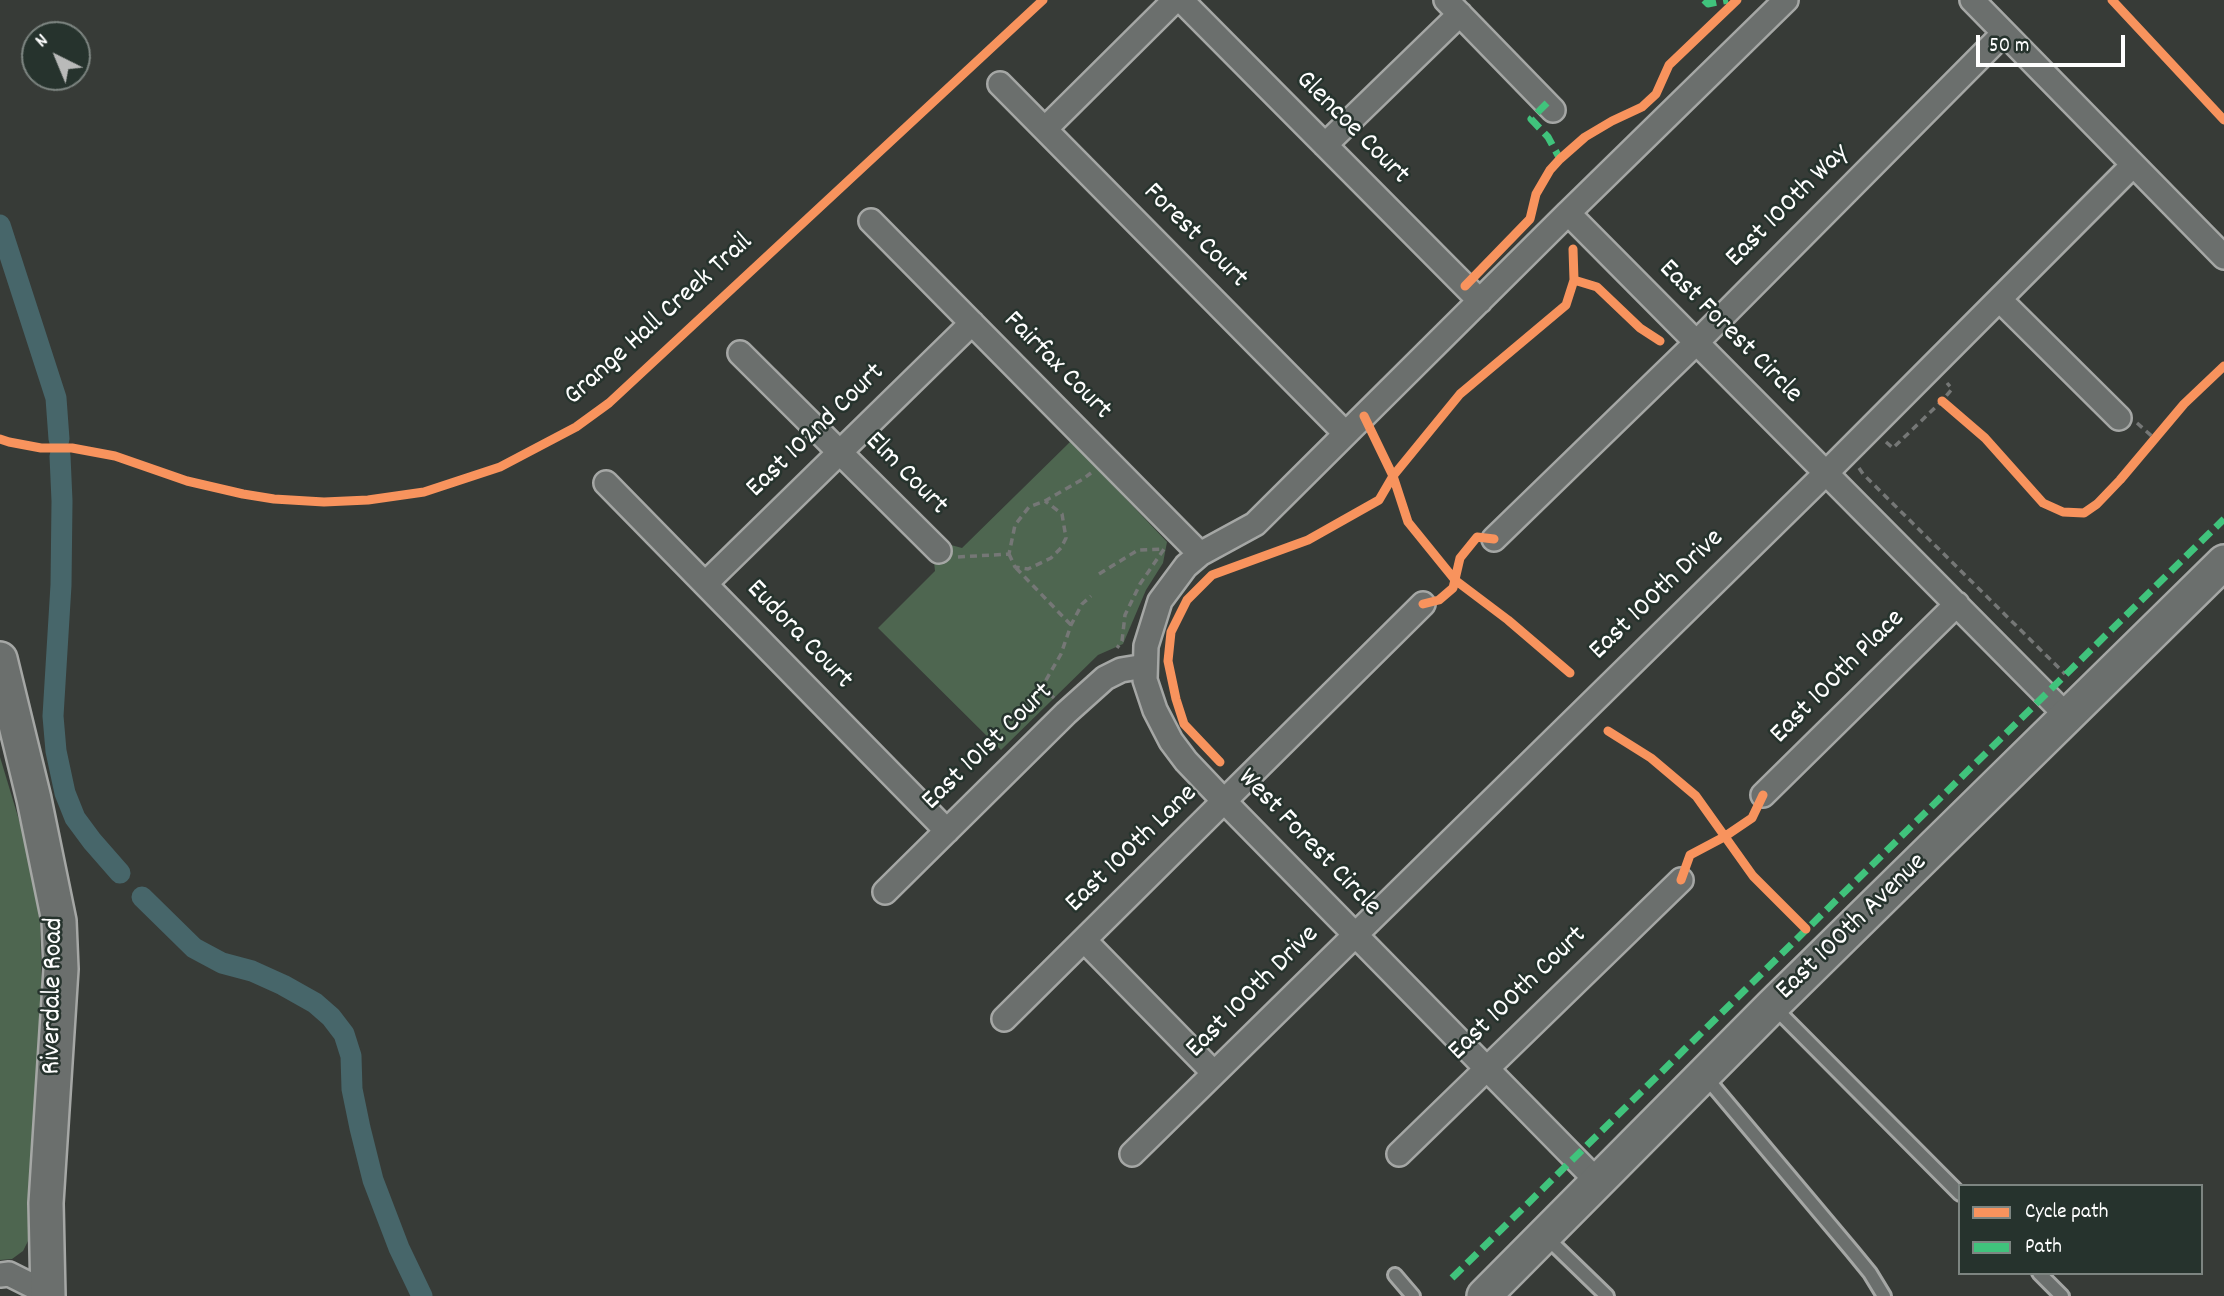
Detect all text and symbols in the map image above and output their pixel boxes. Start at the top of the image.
north arrow [21,21,91,91]
scale bar [1979,21,2128,65]
text: N [30,29,55,55]
text: 50 m [1989,32,2029,62]
street label: Glencoe Court [1287,65,1415,193]
street label: East 100th Way [1720,138,1858,276]
street label: Forest Court [1134,177,1254,297]
street label: Grange Hall Creek Trail [559,228,761,414]
street label: East Forest Circle [1650,254,1808,412]
street label: Fairfax Court [995,306,1117,428]
street label: East 102nd Court [741,358,893,506]
street label: Elm Court [856,426,954,524]
street label: East 100th Drive [1584,523,1732,669]
street label: Eudora Court [738,574,858,698]
street label: East 100th Place [1765,604,1913,752]
street label: East 101st Court [916,677,1062,819]
street label: West Forest Circle [1229,763,1387,925]
street label: East 100th Lane [1060,779,1206,921]
street label: East 100th Avenue [1770,847,1936,1009]
street label: Riverdale Road [37,917,73,1075]
street label: East 100th Drive [1180,919,1328,1067]
street label: East 100th Court [1443,921,1595,1069]
legend [1958,1184,2203,1275]
text: Cycle path [2025,1198,2108,1228]
text: Path [2025,1233,2062,1263]

